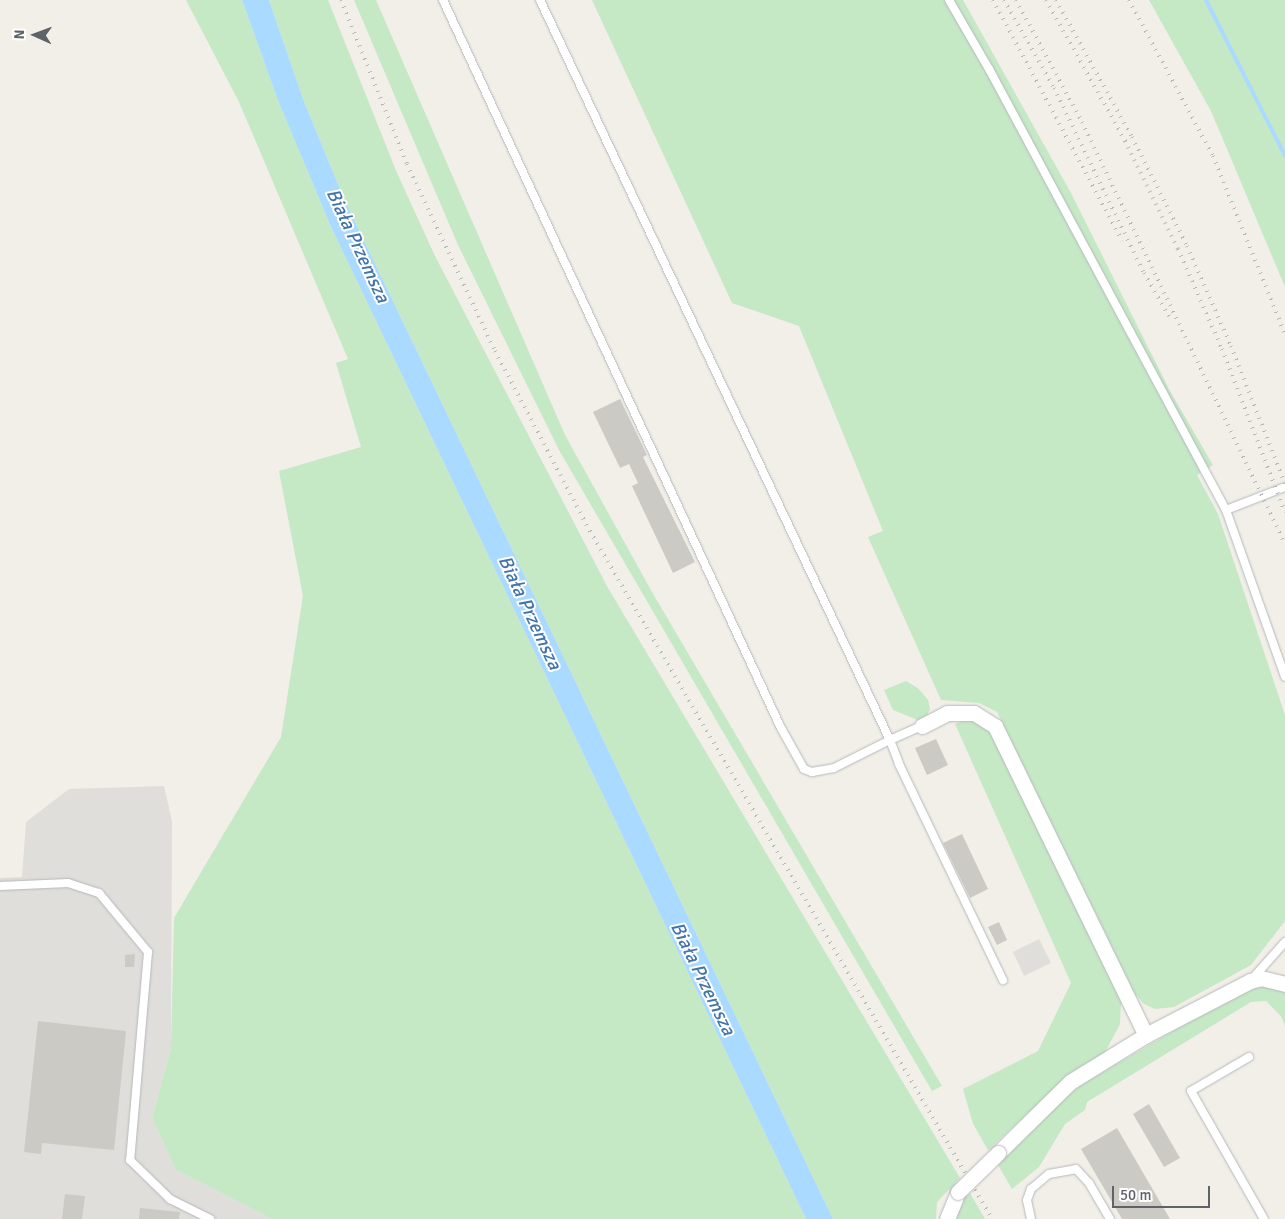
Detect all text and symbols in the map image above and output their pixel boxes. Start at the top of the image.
north arrow [10,10,60,60]
text: N [11,29,28,40]
water label: Biała Przemsza [321,185,393,307]
water label: Biała Przemsza [493,552,565,674]
water label: Biała Przemsza [665,919,739,1039]
scale bar [1115,1176,1212,1208]
text: 50 m [1120,1186,1151,1204]

